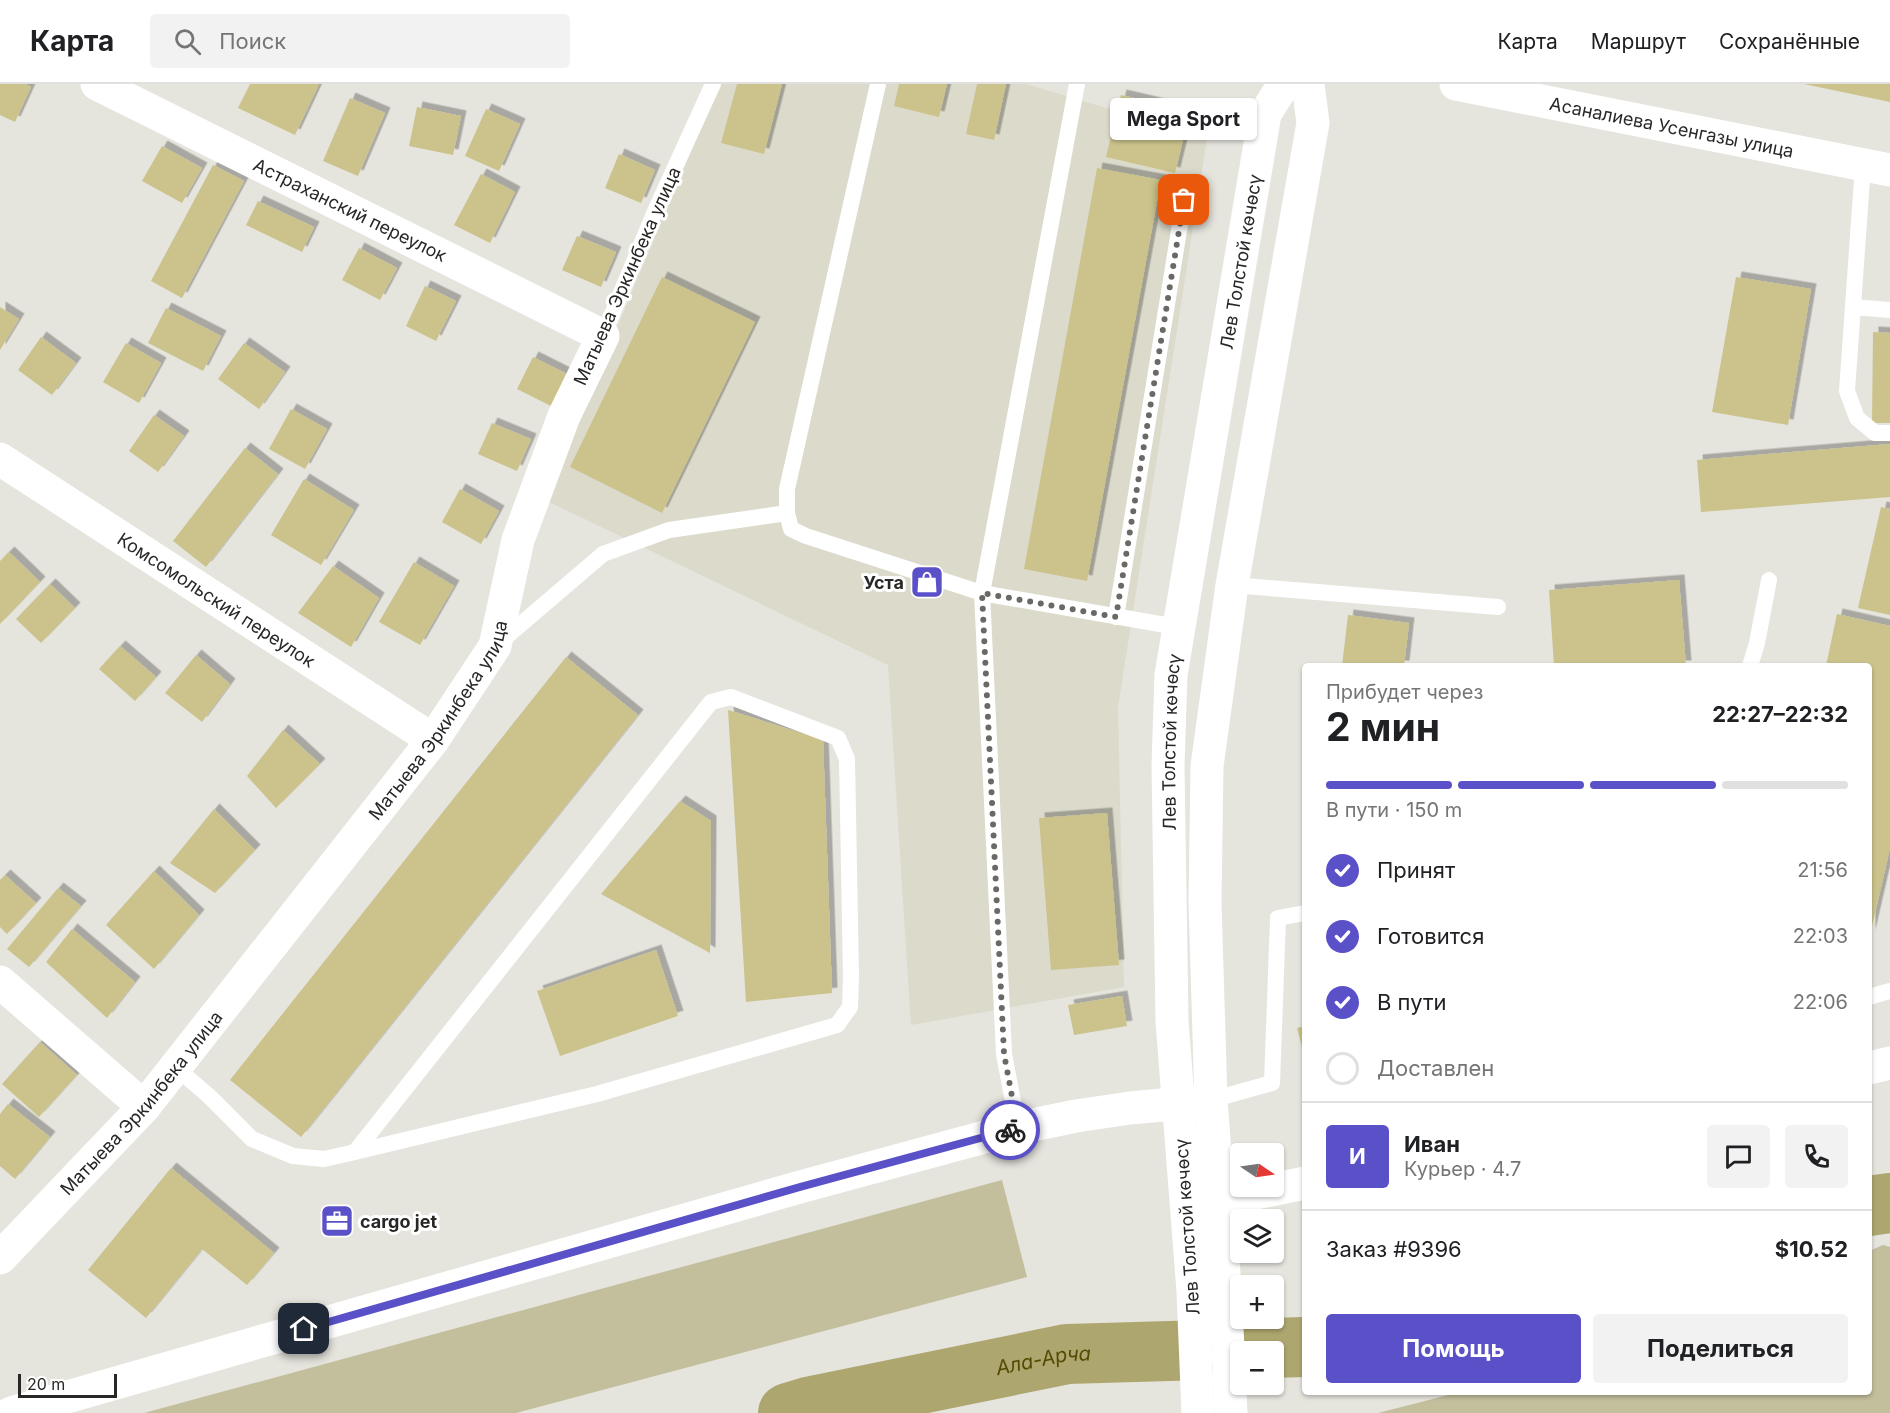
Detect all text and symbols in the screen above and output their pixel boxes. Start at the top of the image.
search box [150,14,570,68]
text: Карта [30,24,114,58]
icon: search [171,25,204,58]
text: Поиск [219,28,286,54]
text: Карта [1497,29,1558,54]
text: Маршрут [1591,29,1686,54]
text: Сохранённые [1719,29,1860,54]
street label: Асаналиева Усенгазы улица [1548,92,1796,161]
callout: Mega Sport [1110,98,1258,140]
text: Mega Sport [1127,107,1240,131]
street label: Астраханский переулок [250,154,450,266]
street label: Матыева Эркинбека улица [569,164,685,388]
street label: Лев Толстой көчөсү [1215,173,1265,351]
pin [1158,174,1209,225]
icon: bag [1167,183,1200,216]
street label: Комсомольский переулок [114,528,319,671]
shop icon: Уста [909,564,945,600]
place label: Уста [863,572,904,593]
street label: Матыева Эркинбека улица [364,618,511,824]
street label: Лев Толстой көчөсү [1157,652,1185,831]
text: Прибудет через [1326,680,1483,704]
text: 22:27–22:32 [1712,701,1848,727]
text: 2 мин [1326,703,1440,750]
text: В пути · 150 m [1326,798,1462,822]
icon: check [1326,854,1359,887]
text: Принят [1377,857,1455,883]
text: 21:56 [1797,858,1848,882]
icon: check [1326,920,1359,953]
text: Готовится [1377,923,1484,949]
text: 22:03 [1793,924,1848,948]
icon: check [1326,986,1359,1019]
text: В пути [1377,989,1446,1015]
text: 22:06 [1793,990,1848,1014]
street label: Матыева Эркинбека улица [56,1006,226,1199]
text: Доставлен [1377,1055,1494,1081]
courier [980,1100,1040,1160]
icon: bike [994,1114,1027,1147]
button: chat [1707,1125,1770,1188]
button: phone [1785,1125,1848,1188]
text: Иван [1404,1131,1460,1157]
street label: Лев Толстой көчөсү [1170,1138,1204,1316]
north arrow [1230,1143,1284,1197]
map controls [1230,1143,1284,1395]
text: И [1349,1143,1366,1169]
text: Курьер · 4.7 [1404,1157,1521,1181]
office icon: cargo jet [319,1203,355,1239]
button: layers [1230,1209,1284,1263]
place label: cargo jet [360,1211,437,1232]
text: Заказ #9396 [1326,1236,1462,1262]
text: $10.52 [1775,1236,1848,1262]
button: + [1230,1275,1284,1329]
pin [278,1303,329,1354]
icon: home [287,1312,320,1345]
button: Помощь [1326,1314,1581,1383]
button: Поделиться [1593,1314,1848,1383]
water label: Ала-Арча [993,1341,1091,1380]
button: − [1230,1341,1284,1395]
scale bar [18,1371,117,1398]
text: 20 m [27,1374,65,1394]

